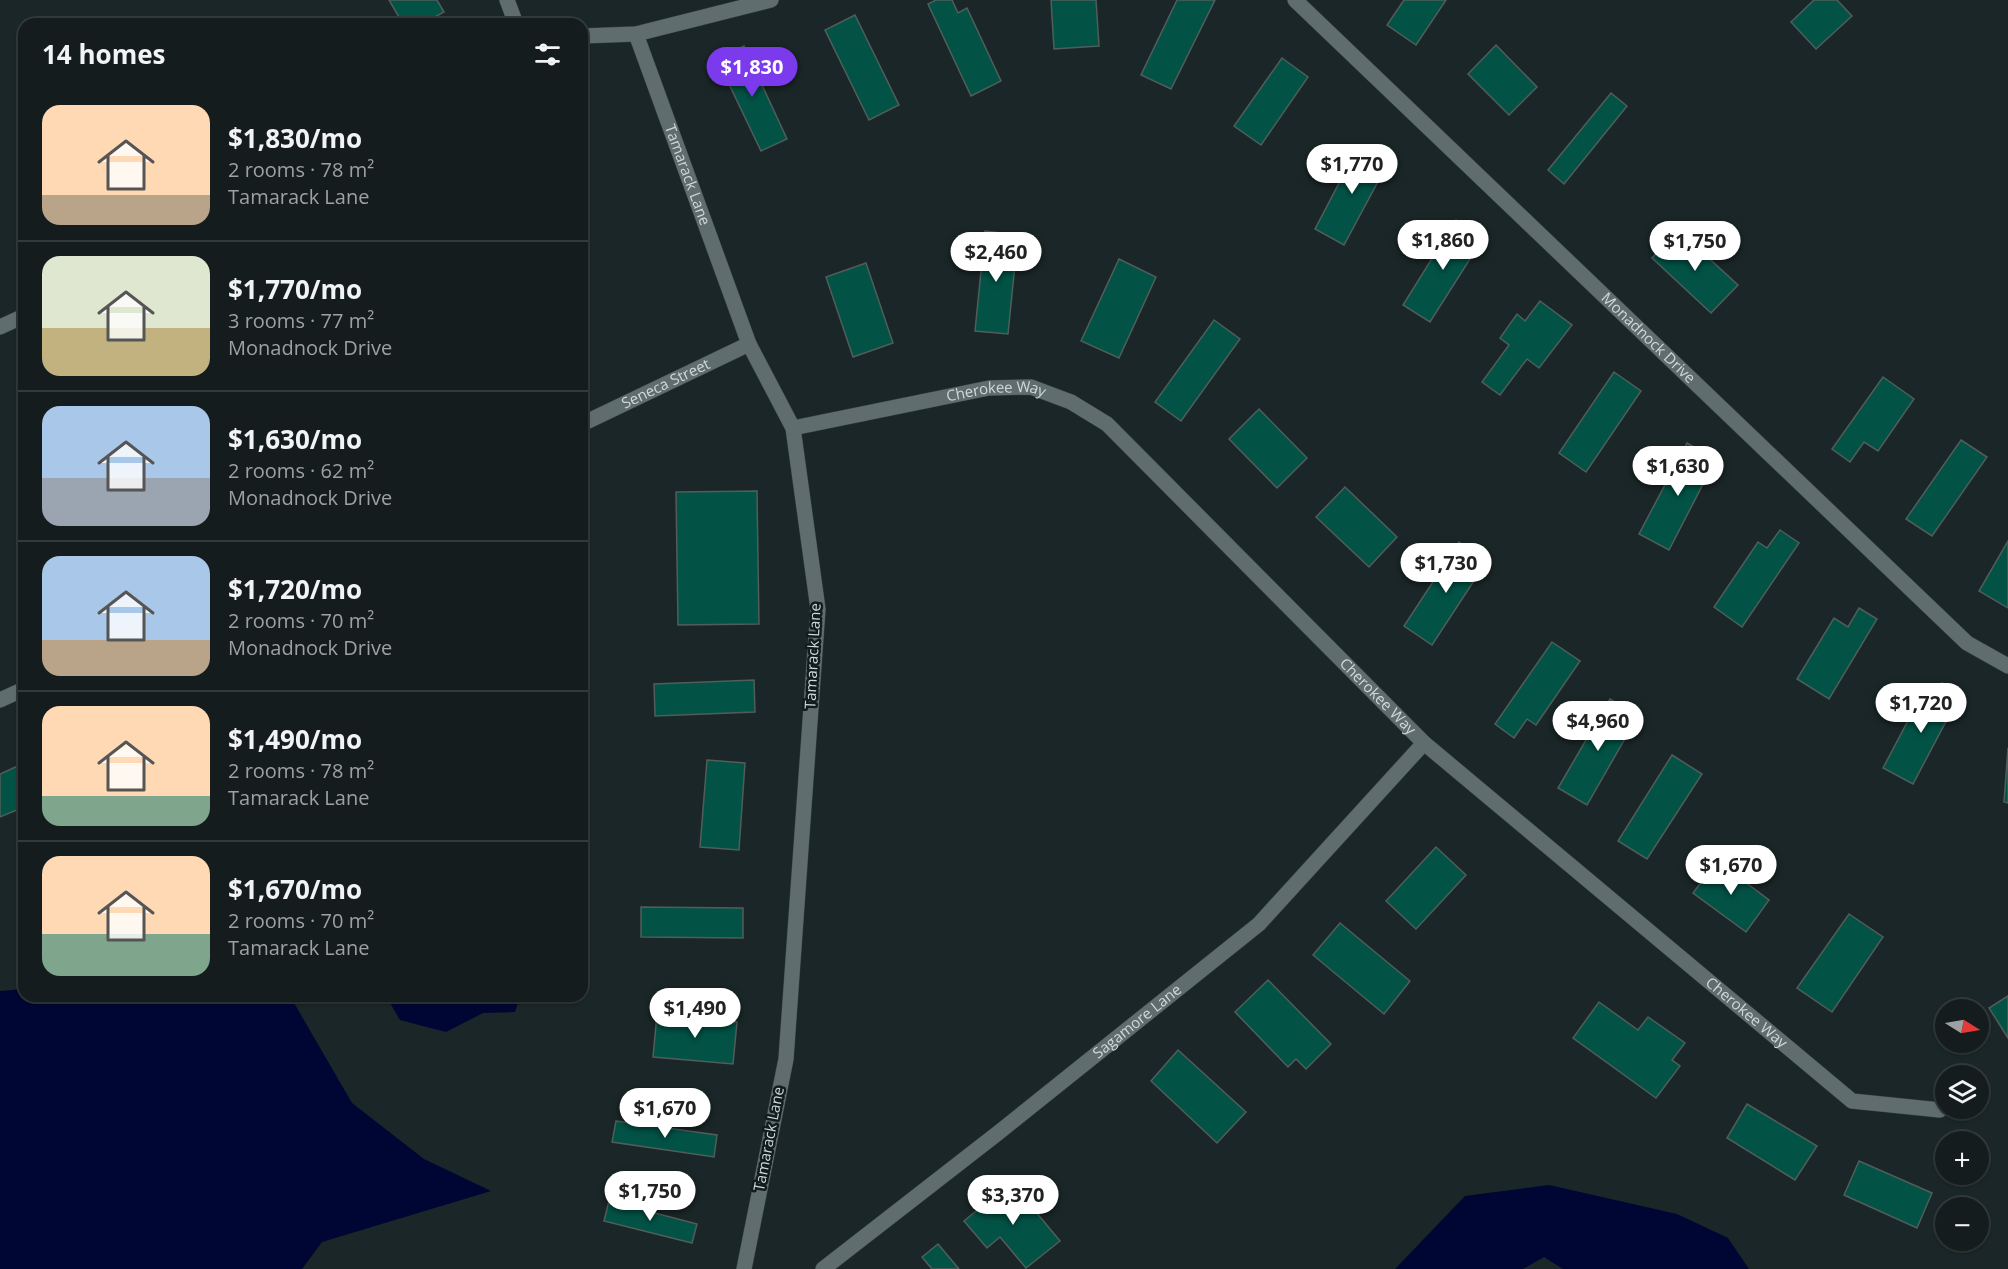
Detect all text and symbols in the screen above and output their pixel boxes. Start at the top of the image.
text: 14 homes [42,36,166,72]
icon: filters [531,38,564,71]
pin: $1,830 [703,47,801,98]
text: $1,830 [721,53,783,80]
text: $1,830/mo [228,120,362,156]
street label: Tamarack Lane [661,121,716,228]
icon: home [90,129,162,201]
pin: $1,770 [1303,144,1401,195]
text: $1,770 [1321,150,1383,177]
text: 2 rooms · 78 m² [228,156,374,183]
text: Tamarack Lane [228,183,369,210]
pin: $1,860 [1394,220,1492,271]
pin: $1,750 [1646,221,1744,272]
text: $1,860 [1412,226,1474,253]
text: $1,750 [1664,227,1726,254]
pin: $2,460 [947,232,1045,283]
text: $2,460 [965,238,1027,265]
text: $1,770/mo [228,271,362,307]
icon: home [90,280,162,352]
street label: Monadnock Drive [1598,288,1700,387]
text: 3 rooms · 77 m² [228,307,374,334]
text: Monadnock Drive [228,334,392,361]
street label: Seneca Street [618,353,713,413]
street label: Cherokee Way [944,376,1050,405]
text: $1,630/mo [228,421,362,457]
icon: home [90,430,162,502]
pin: $1,630 [1629,446,1727,497]
text: $1,630 [1647,452,1709,479]
text: 2 rooms · 62 m² [228,457,374,484]
text: Monadnock Drive [228,484,392,511]
pin: $1,730 [1397,543,1495,594]
text: $1,730 [1415,549,1477,576]
text: $1,720/mo [228,571,362,607]
icon: home [90,580,162,652]
street label: Tamarack Lane [799,602,825,709]
text: 2 rooms · 70 m² [228,607,374,634]
text: Monadnock Drive [228,634,392,661]
street label: Cherokee Way [1336,653,1421,739]
pin: $1,720 [1872,683,1970,734]
text: $1,720 [1890,689,1952,716]
pin: $4,960 [1549,701,1647,752]
text: $4,960 [1567,707,1629,734]
text: $1,490/mo [228,721,362,757]
icon: home [90,730,162,802]
text: 2 rooms · 78 m² [228,757,374,784]
text: Tamarack Lane [228,784,369,811]
pin: $1,670 [1682,845,1780,896]
text: $1,670 [1700,851,1762,878]
text: $1,670/mo [228,871,362,907]
icon: home [90,880,162,952]
text: 2 rooms · 70 m² [228,907,374,934]
text: Tamarack Lane [228,934,369,961]
street label: Cherokee Way [1702,972,1792,1052]
street label: Sagamore Lane [1088,979,1185,1062]
pin: $1,490 [646,988,744,1039]
text: $1,490 [664,994,726,1021]
north arrow [1935,999,1989,1053]
map controls [1935,999,1989,1251]
button: layers [1935,1065,1989,1119]
street label: Tamarack Lane [748,1085,788,1193]
pin: $1,670 [616,1088,714,1139]
text: $1,670 [634,1094,696,1121]
button: + [1935,1131,1989,1185]
pin: $1,750 [601,1171,699,1222]
pin: $3,370 [964,1175,1062,1226]
text: $1,750 [619,1177,681,1204]
text: $3,370 [982,1181,1044,1208]
button: − [1935,1197,1989,1251]

